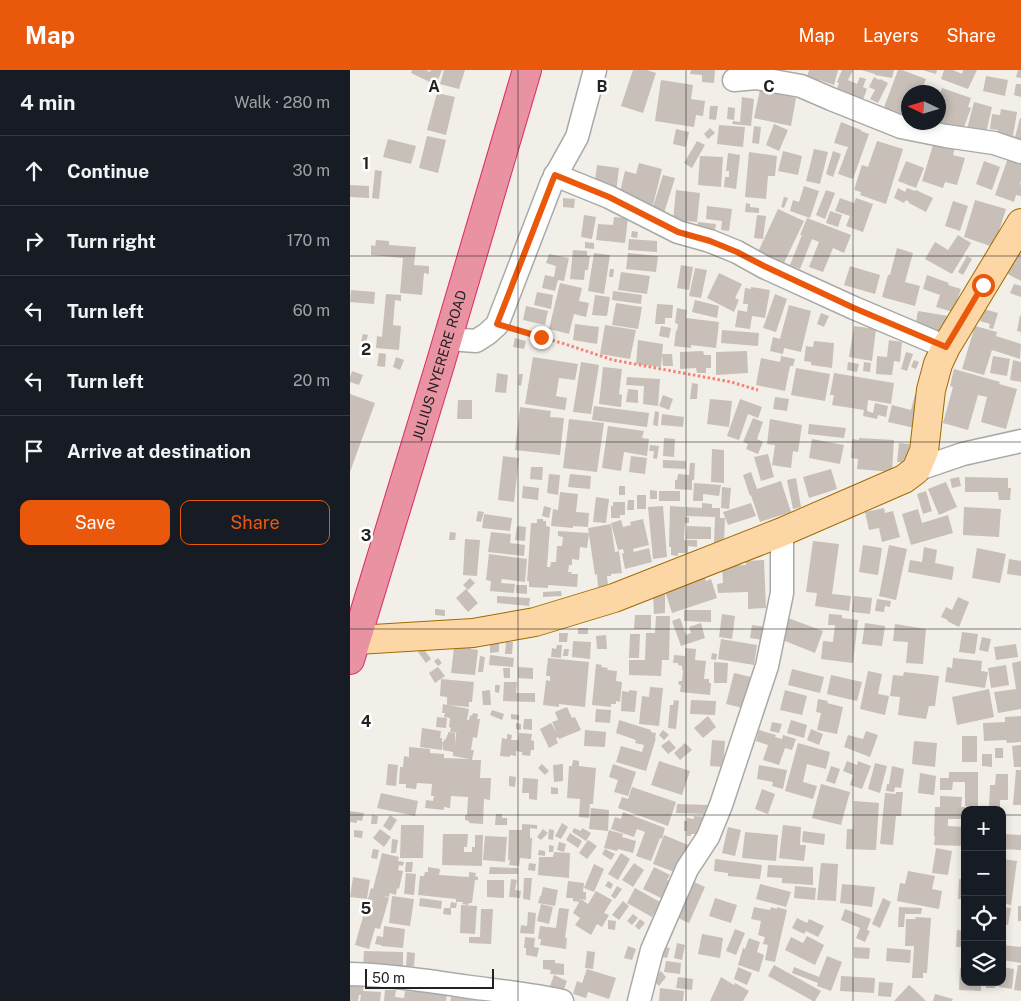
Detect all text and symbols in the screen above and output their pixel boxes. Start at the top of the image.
text: Map [25,21,75,49]
text: Map [799,25,835,46]
text: Layers [863,25,919,46]
text: Share [947,25,996,46]
text: A [428,77,440,96]
text: B [597,77,608,96]
text: C [763,77,775,96]
north arrow [901,85,946,130]
text: 4 min [20,90,75,115]
text: Walk · 280 m [234,93,330,112]
text: 1 [363,154,369,173]
icon: ahead [20,157,48,185]
text: Continue [67,160,149,182]
text: 30 m [293,161,330,180]
icon: right [20,227,48,255]
text: Turn right [67,230,156,252]
text: 170 m [287,231,330,250]
route start [972,274,995,297]
street label: JULIUS NYERERE ROAD [409,288,470,442]
icon: left [20,297,48,325]
text: Turn left [67,300,144,322]
text: 60 m [293,301,330,320]
route end [530,326,553,349]
text: 2 [361,340,371,359]
icon: left [20,367,48,395]
text: Turn left [67,370,144,392]
text: 20 m [293,371,330,390]
icon: arrive [20,437,48,465]
text: Arrive at destination [67,440,251,462]
button: Save [20,500,170,545]
button: Share [180,500,330,545]
text: 3 [361,526,371,545]
text: 4 [361,712,372,731]
map controls [961,806,1006,986]
button: + [961,806,1006,851]
button: − [961,851,1006,896]
button: locate [961,896,1006,941]
text: 5 [361,899,372,918]
button: layers [961,941,1006,986]
scale bar [365,966,494,989]
text: 50 m [372,970,405,986]

